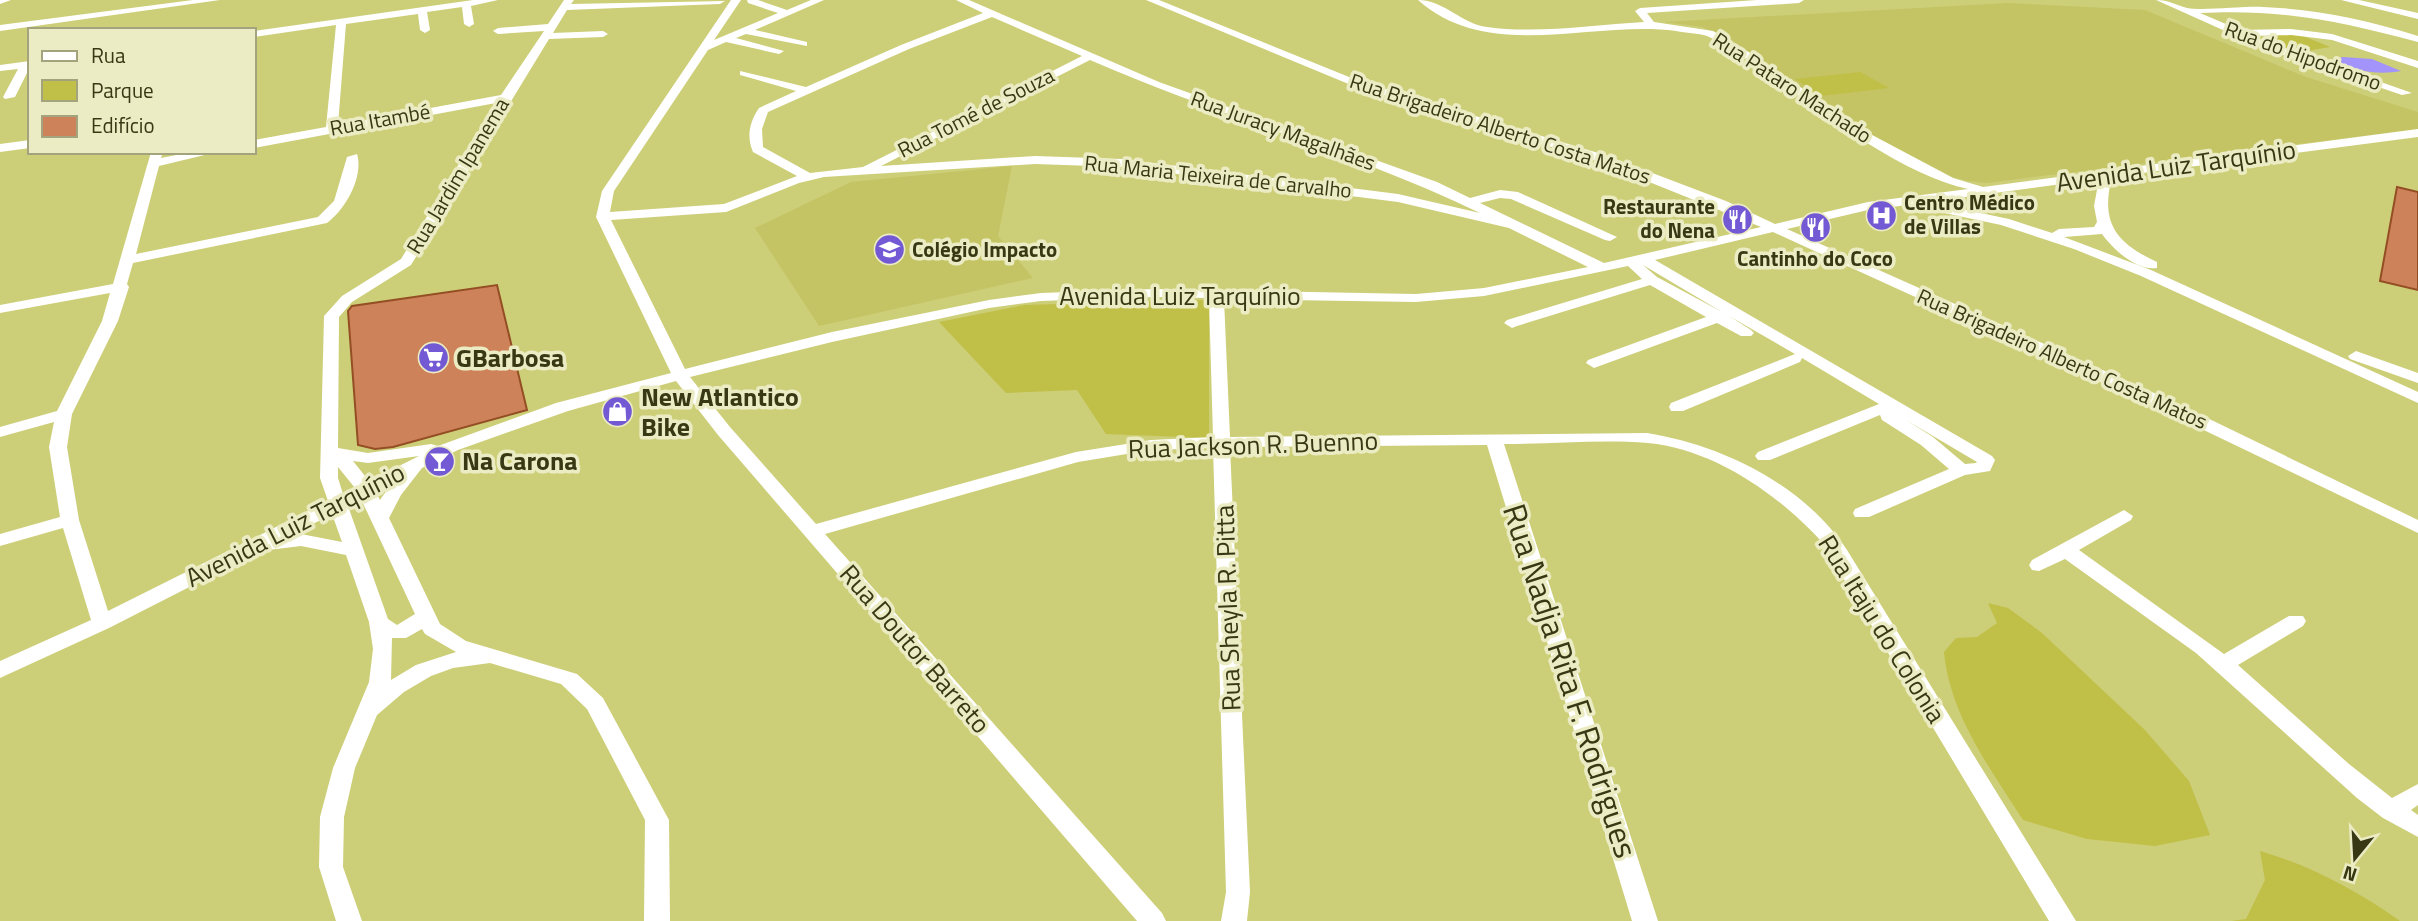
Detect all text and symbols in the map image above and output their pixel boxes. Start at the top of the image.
street label: Rua do Hipodromo [2220,12,2386,98]
street label: Rua Pataro Machado [1707,24,1878,151]
legend [28,28,256,154]
text: Rua [91,39,126,71]
street label: Rua Tomé de Souza [892,59,1060,165]
street label: Rua Brigadeiro Alberto Costa Matos [1346,64,1655,192]
text: Parque [91,74,154,106]
street label: Rua Juracy Magalhães [1186,82,1380,178]
street label: Rua Jardim Ipanema [398,91,517,260]
street label: Rua Itambé [327,94,433,144]
text: Edifício [91,109,155,141]
street label: Avenida Luiz Tarquínio [2054,129,2298,202]
street label: Rua Maria Teixeira de Carvalho [1083,146,1353,206]
place label: Centro Médico de Villas [1904,186,2035,242]
place label: Restaurante do Nena [1603,190,1715,246]
hospital icon: Centro Médico de Villas [1864,198,1898,232]
restaurant icon: Restaurante do Nena [1721,202,1755,236]
restaurant icon: Cantinho do Coco [1798,210,1832,244]
school or university icon: Colégio Impacto [872,233,906,267]
place label: Colégio Impacto [912,233,1057,265]
place label: Cantinho do Coco [1737,242,1893,274]
street label: Avenida Luiz Tarquínio [1059,276,1301,315]
street label: Rua Brigadeiro Alberto Costa Matos [1912,279,2213,437]
place label: GBarbosa [456,338,564,377]
supermarket icon: GBarbosa [416,341,450,375]
place label: New Atlantico Bike [641,377,799,446]
shop icon: New Atlantico Bike [601,395,635,429]
street label: Rua Jackson R. Buenno [1127,421,1379,468]
place label: Na Carona [462,441,578,480]
bar icon: Na Carona [422,444,456,478]
street label: Avenida Luiz Tarquínio [178,452,411,597]
street label: Rua Nadja Rita F. Rodrigues [1491,497,1651,864]
street label: Rua Sheyla R. Pitta [1204,504,1251,712]
street label: Rua Itaju do Colonia [1809,527,1956,730]
street label: Rua Doutor Barreto [831,555,1000,742]
north arrow [2320,823,2390,893]
text: N [2339,859,2360,890]

